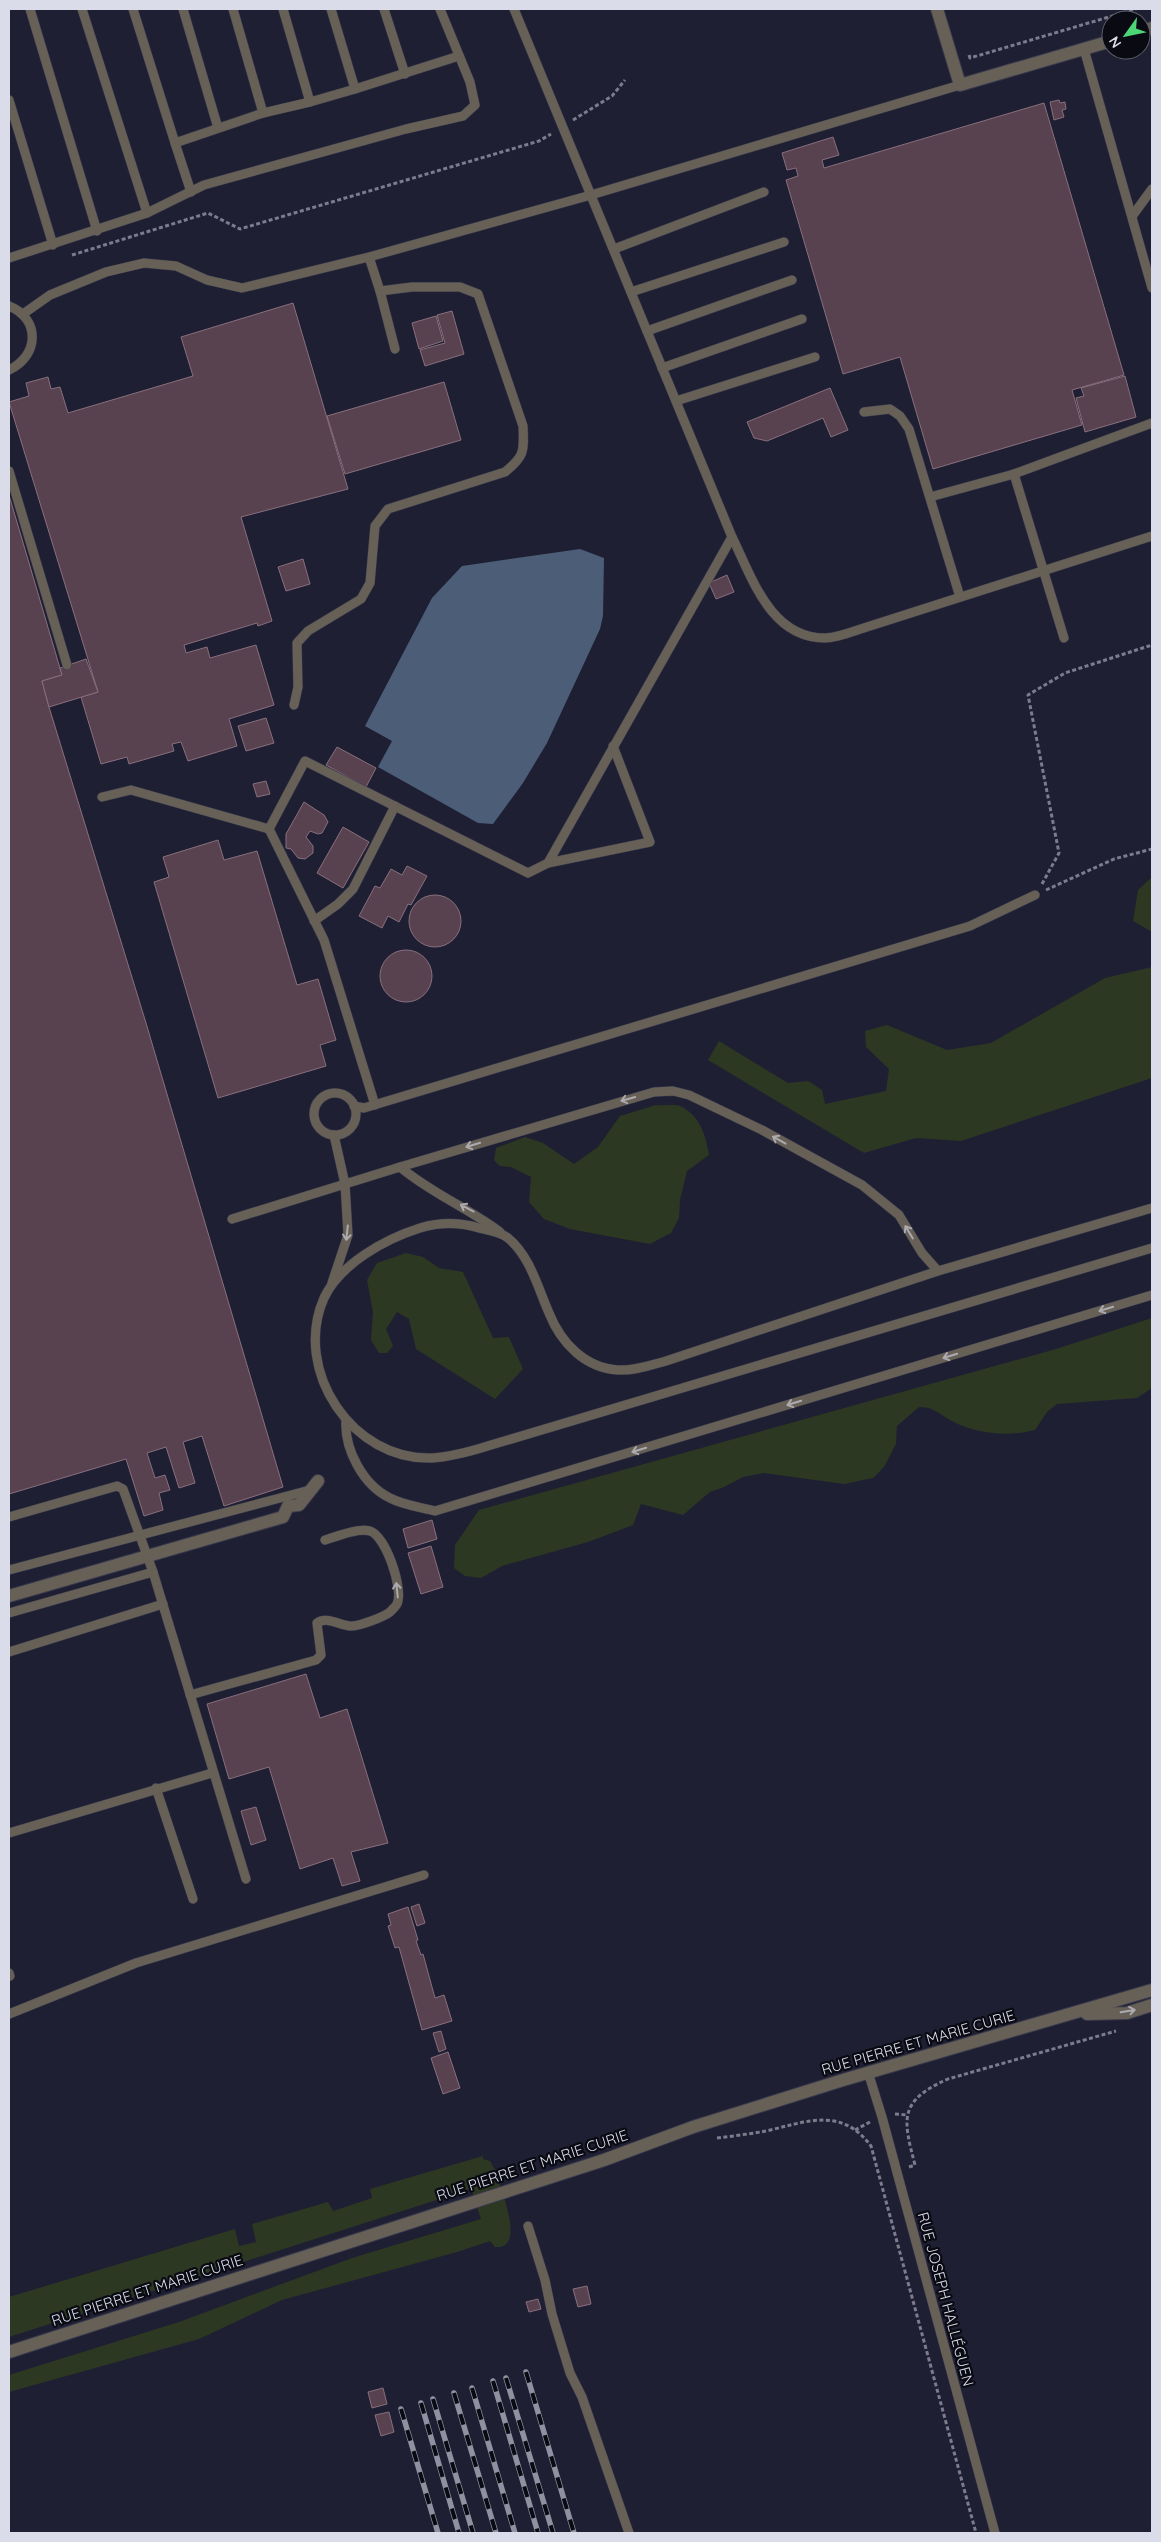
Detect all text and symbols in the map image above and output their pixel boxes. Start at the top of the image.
north arrow [1101,10,1151,60]
text: N [1105,33,1125,51]
one-way arrow [621,1095,637,1105]
one-way arrow [772,1134,786,1144]
one-way arrow [465,1141,481,1151]
one-way arrow [460,1203,475,1213]
one-way arrow [342,1224,352,1240]
one-way arrow [904,1225,914,1239]
one-way arrow [1098,1305,1114,1315]
one-way arrow [942,1352,958,1362]
one-way arrow [787,1398,803,1408]
one-way arrow [631,1445,647,1455]
one-way arrow [392,1582,402,1598]
street label: RUE PIERRE ET MARIE CURIE [819,2005,1017,2079]
one-way arrow [1119,2006,1135,2016]
street label: RUE PIERRE ET MARIE CURIE [434,2125,630,2205]
street label: RUE JOSEPH HALLÉGUEN [914,2210,978,2388]
street label: RUE PIERRE ET MARIE CURIE [49,2250,245,2330]

